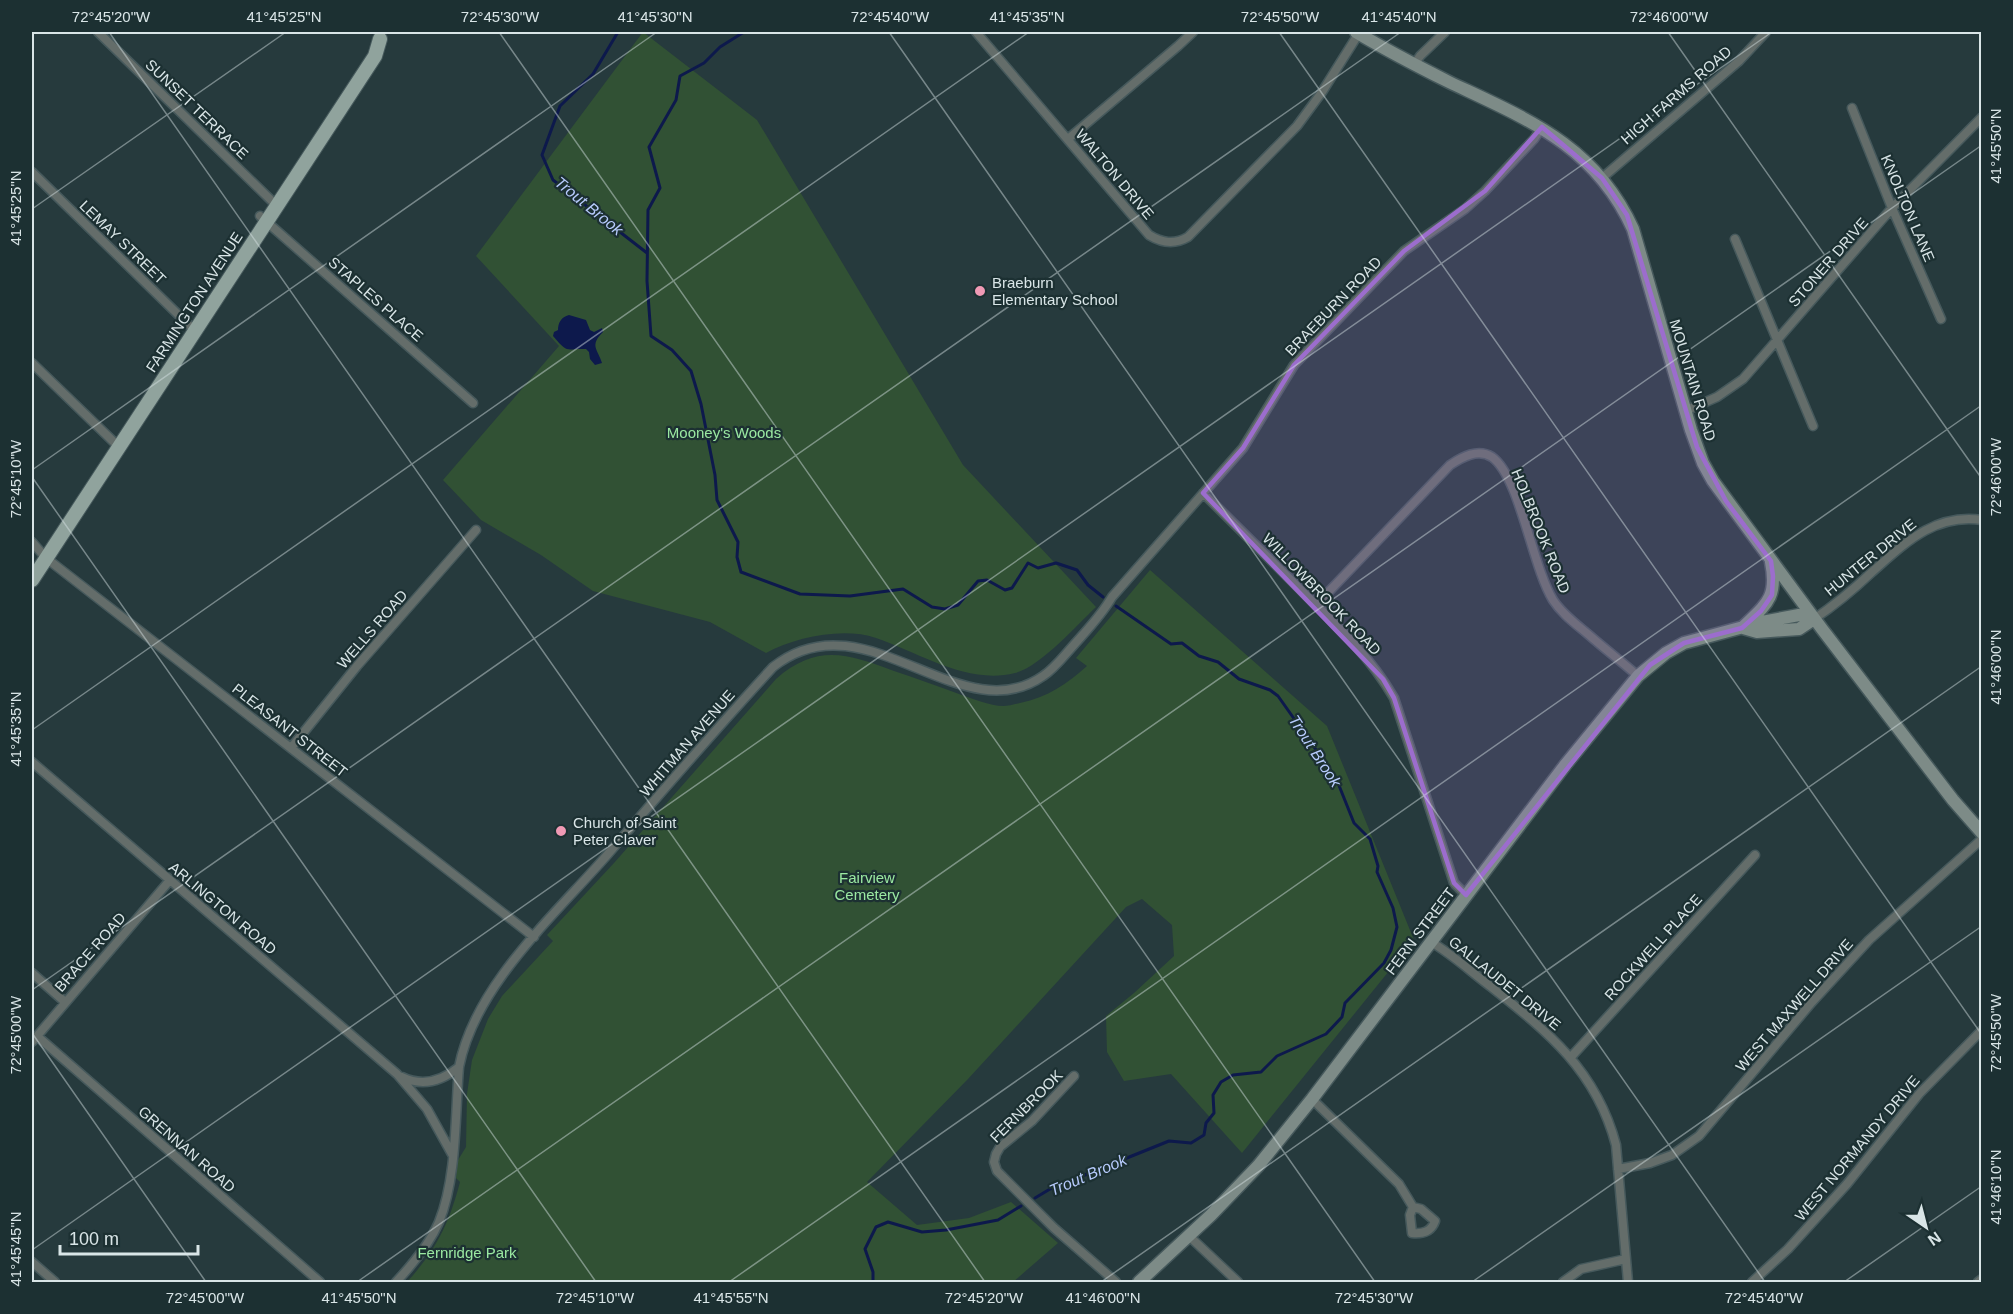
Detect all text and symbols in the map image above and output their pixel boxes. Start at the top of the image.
text: 72°45'20"W [72,8,151,25]
text: 41°45'25"N [246,8,322,25]
text: 72°45'30"W [461,8,540,25]
text: 41°45'30"N [617,8,693,25]
text: 72°45'40"W [851,8,930,25]
text: 41°45'35"N [989,8,1065,25]
text: 72°45'50"W [1241,8,1320,25]
text: 41°45'40"N [1361,8,1437,25]
text: 72°46'00"W [1630,8,1709,25]
street label: HIGH FARMS ROAD [1617,42,1735,148]
street label: SUNSET TERRACE [142,56,252,162]
text: 41°45'50"N [1987,108,2004,184]
street label: WALTON DRIVE [1072,126,1158,222]
street label: KNOLTON LANE [1878,152,1938,264]
text: 41°45'25"N [7,170,24,246]
water label: Trout Brook [552,173,627,239]
street label: LEMAY STREET [77,197,169,287]
street label: STONER DRIVE [1785,214,1871,310]
street label: FARMINGTON AVENUE [142,229,246,375]
street label: STAPLES PLACE [325,253,427,345]
street label: BRAEBURN ROAD [1281,253,1385,359]
place label: Braeburn Elementary School [992,274,1118,308]
marker: Braeburn Elementary School [973,284,987,298]
street label: MOUNTAIN ROAD [1666,317,1720,443]
park label: Mooney's Woods [667,424,781,441]
text: 72°46'00"W [1987,437,2004,516]
text: 72°45'10"W [7,439,24,518]
street label: HOLBROOK ROAD [1508,466,1574,596]
street label: HUNTER DRIVE [1821,515,1919,599]
street label: WILLOWBROOK ROAD [1259,530,1385,658]
street label: WELLS ROAD [333,586,411,672]
text: 41°46'00"N [1987,629,2004,705]
street label: PLEASANT STREET [229,680,351,780]
street label: WHITMAN AVENUE [636,686,738,800]
text: 41°45'35"N [7,691,24,767]
water label: Trout Brook [1285,712,1345,791]
place label: Church of Saint Peter Claver [573,814,677,848]
marker: Church of Saint Peter Claver [554,824,568,838]
street label: ARLINGTON ROAD [166,858,280,958]
park label: Fairview Cemetery [834,869,900,903]
street label: FERN STREET [1382,884,1458,978]
street label: ROCKWELL PLACE [1601,890,1705,1004]
street label: BRACE ROAD [51,909,129,995]
street label: GALLAUDET DRIVE [1446,933,1564,1033]
street label: WEST MAXWELL DRIVE [1732,935,1856,1075]
text: 72°45'50"W [1987,993,2004,1072]
text: 72°45'00"W [7,995,24,1074]
street label: FERNBROOK [986,1066,1066,1146]
street label: WEST NORMANDY DRIVE [1791,1072,1923,1224]
street label: GRENNAN ROAD [135,1102,239,1196]
text: 41°46'10"N [1987,1149,2004,1225]
water label: Trout Brook [1047,1151,1130,1199]
north arrow [1896,1197,1956,1257]
text: 41°45'45"N [7,1211,24,1287]
scale bar [60,1218,198,1256]
text: 100 m [69,1229,119,1249]
text: N [1925,1229,1944,1249]
park label: Fernridge Park [417,1244,517,1261]
text: 72°45'00"W [166,1289,245,1306]
text: 41°45'50"N [321,1289,397,1306]
text: 72°45'10"W [556,1289,635,1306]
text: 41°45'55"N [693,1289,769,1306]
text: 72°45'20"W [945,1289,1024,1306]
text: 41°46'00"N [1065,1289,1141,1306]
text: 72°45'30"W [1335,1289,1414,1306]
text: 72°45'40"W [1725,1289,1804,1306]

